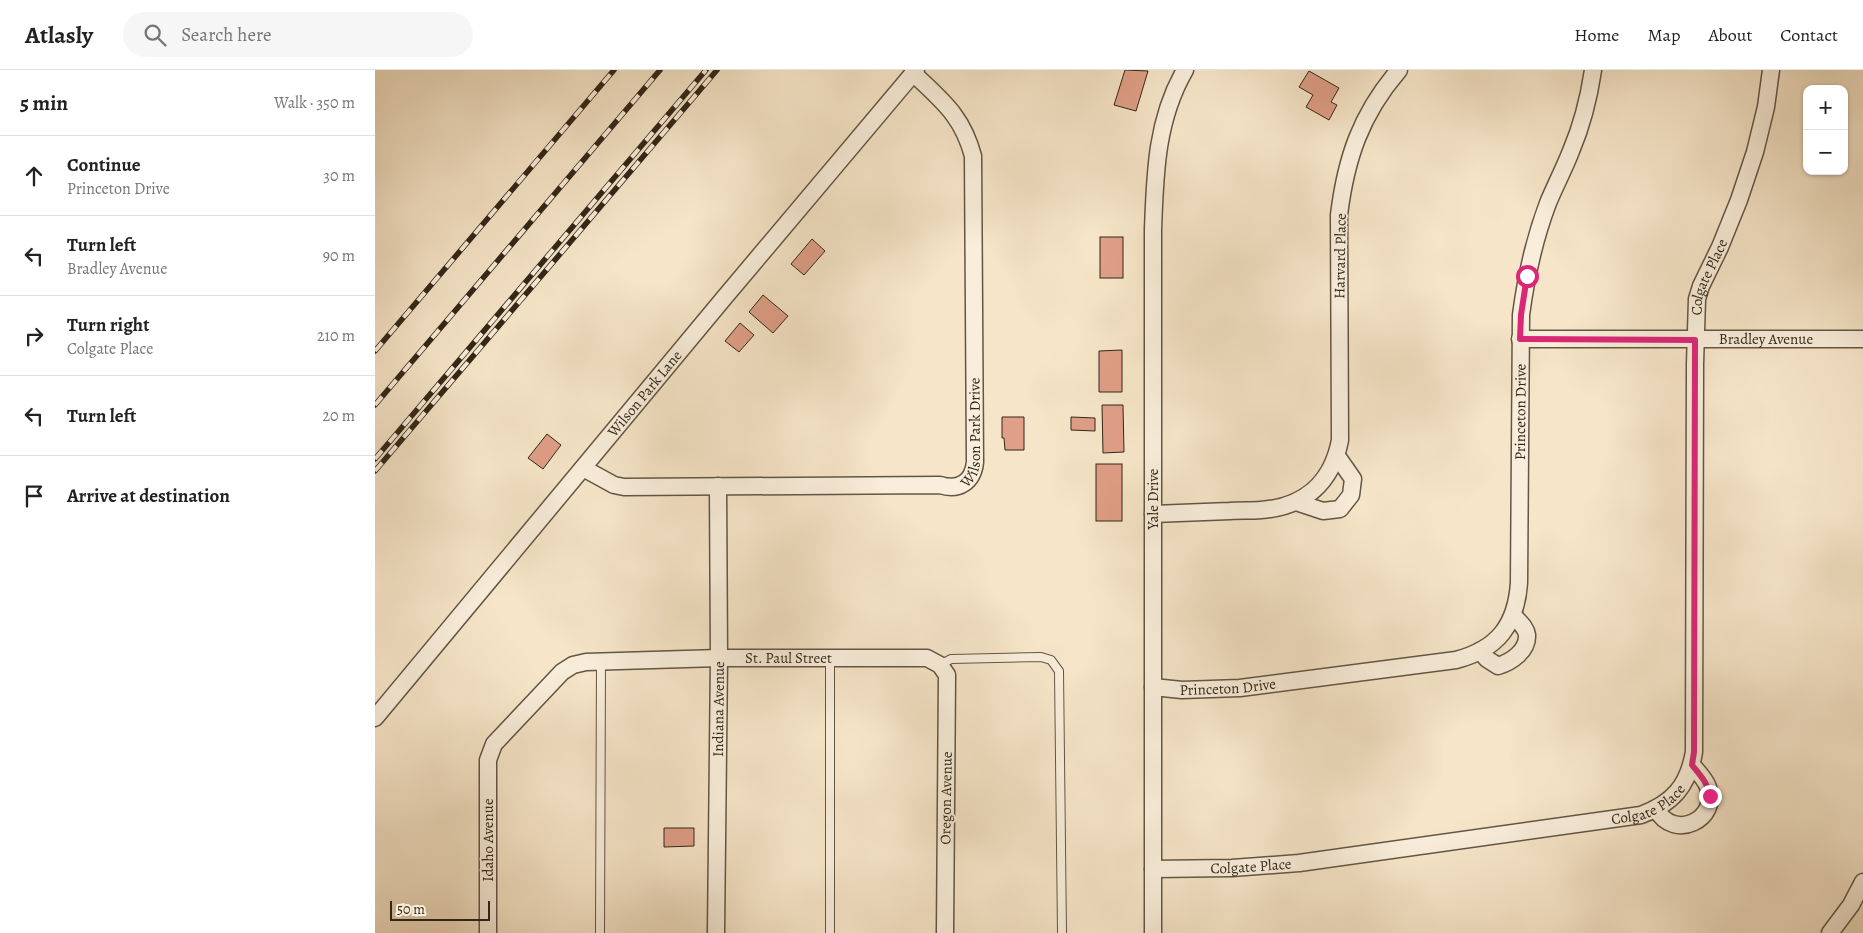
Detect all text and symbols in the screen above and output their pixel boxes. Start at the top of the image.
search box [123,12,473,57]
text: Atlasly [25,19,93,51]
icon: search [141,21,169,49]
text: Search here [181,22,272,48]
text: Home [1574,23,1619,47]
text: Map [1647,23,1680,47]
text: About [1708,23,1752,47]
text: Contact [1780,23,1838,47]
map controls [1803,85,1848,175]
button: + [1803,85,1848,130]
text: 5 min [20,89,68,117]
text: Walk · 350 m [274,92,355,114]
button: − [1803,130,1848,175]
text: Continue [67,152,141,178]
icon: ahead [20,162,48,190]
text: 30 m [323,165,355,187]
text: Princeton Drive [67,178,170,200]
street label: Harvard Place [1329,213,1351,299]
text: Turn left [67,232,136,258]
street label: Colgate Place [1687,236,1732,316]
icon: left [20,242,48,270]
text: 90 m [323,245,355,267]
text: Bradley Avenue [67,258,167,280]
route start [1516,265,1539,288]
text: Turn right [67,312,149,338]
icon: right [20,322,48,350]
text: 210 m [317,325,355,347]
street label: Bradley Avenue [1719,329,1813,349]
text: Colgate Place [67,338,153,360]
street label: Wilson Park Lane [602,346,687,442]
street label: Princeton Drive [1510,363,1531,460]
street label: Wilson Park Drive [955,377,985,493]
icon: left [20,402,48,430]
text: Turn left [67,403,136,429]
text: 20 m [322,405,355,427]
street label: Yale Drive [1143,468,1163,531]
icon: arrive [20,482,48,510]
text: Arrive at destination [67,483,230,509]
street label: St. Paul Street [745,648,832,668]
street label: Indiana Avenue [708,661,729,757]
street label: Princeton Drive [1179,673,1277,700]
street label: Oregon Avenue [935,751,957,845]
street label: Colgate Place [1610,780,1690,829]
route end [1699,785,1722,808]
street label: Idaho Avenue [478,798,498,882]
street label: Colgate Place [1210,854,1292,878]
scale bar [390,898,490,921]
text: 50 m [397,900,425,919]

